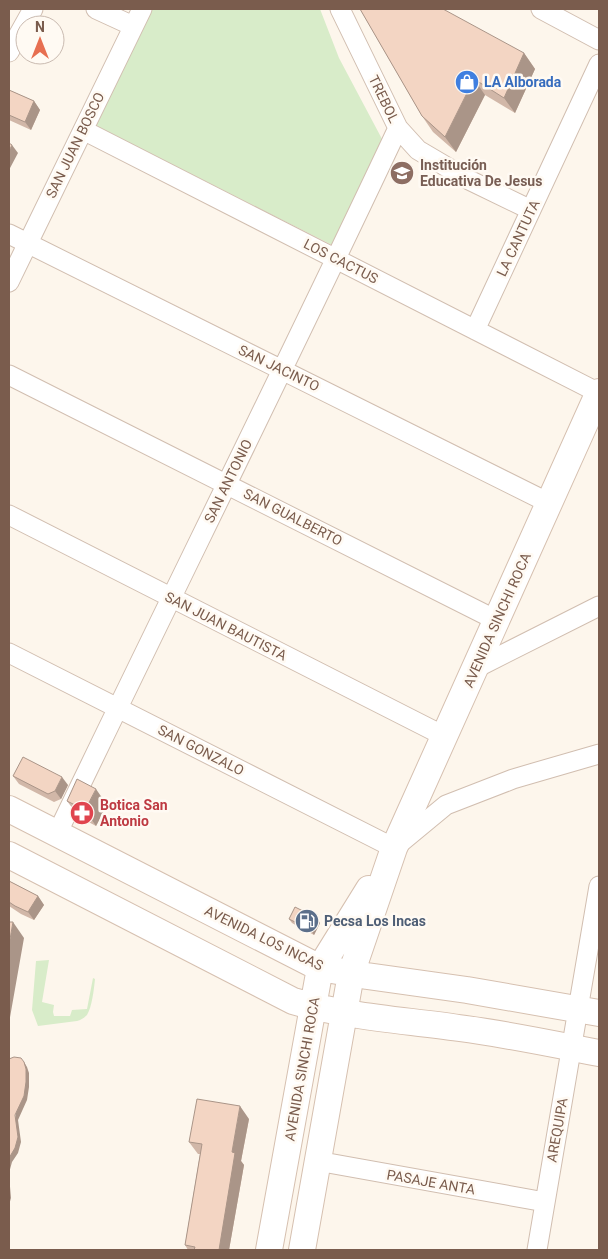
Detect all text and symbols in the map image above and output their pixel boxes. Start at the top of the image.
north arrow [15,15,65,65]
text: N [35,19,45,35]
shop icon: LA Alborada [454,69,480,95]
street label: TREBOL [366,73,403,126]
place label: LA Alborada [484,74,562,90]
street label: SAN JUAN BOSCO [42,90,108,200]
place label: Institución Educativa De Jesus [420,157,542,189]
school or university icon: Institución Educativa De Jesus [389,160,415,186]
street label: LA CANTUTA [493,197,543,279]
street label: LOS CACTUS [301,235,381,287]
street label: SAN JACINTO [236,342,322,394]
street label: SAN ANTONIO [201,437,255,525]
street label: SAN GUALBERTO [241,485,345,549]
street label: AVENIDA SINCHI ROCA [460,550,534,690]
street label: SAN JUAN BAUTISTA [162,588,290,664]
street label: SAN GONZALO [155,721,247,779]
place label: Botica San Antonio [100,797,168,829]
pharmacy icon: Botica San Antonio [69,800,95,826]
street label: AVENIDA LOS INCAS [202,902,326,974]
fuel station icon: Pecsa Los Incas [294,908,320,934]
place label: Pecsa Los Incas [324,913,426,929]
street label: AVENIDA SINCHI ROCA [281,996,323,1142]
street label: AREQUIPA [543,1096,571,1164]
street label: PASAJE ANTA [386,1166,476,1198]

